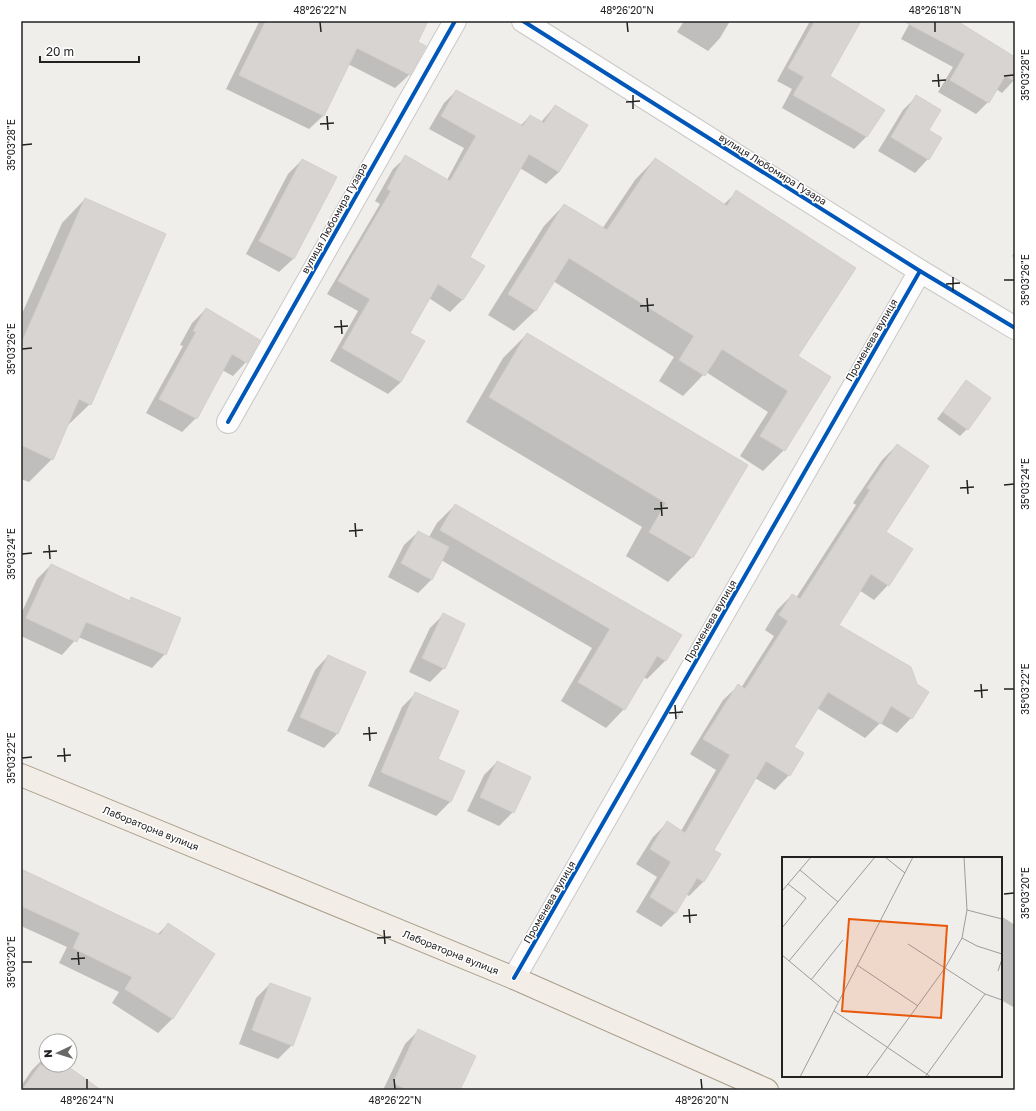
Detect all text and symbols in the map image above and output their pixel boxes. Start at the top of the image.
text: 48°26'22"N [293,4,347,16]
text: 48°26'20"N [600,4,654,16]
text: 48°26'18"N [909,4,961,16]
scale bar [40,38,139,64]
text: 20 m [46,44,74,59]
text: 35°03'28"E [1019,49,1031,101]
text: 35°03'28"E [5,119,17,171]
street label: вулиця Любомира Гузара [717,131,829,207]
street label: вулиця Любомира Гузара [299,161,369,275]
text: 35°03'26"E [1019,254,1031,306]
street label: Променева вулиця [843,297,899,383]
text: 35°03'26"E [5,323,17,375]
text: 35°03'24"E [1019,458,1031,510]
text: 35°03'24"E [5,528,17,580]
street label: Променева вулиця [682,578,738,664]
text: 35°03'22"E [1019,663,1031,715]
text: 35°03'22"E [5,732,17,784]
street label: Лабораторна вулиця [101,803,201,853]
inset map [782,857,1002,1077]
street label: Променева вулиця [521,859,577,945]
text: 35°03'20"E [1019,867,1031,919]
street label: Лабораторна вулиця [401,927,501,977]
text: 35°03'20"E [5,936,17,988]
north arrow [38,1033,78,1073]
text: N [41,1049,54,1058]
text: 48°26'24"N [60,1094,114,1106]
text: 48°26'22"N [368,1094,422,1106]
text: 48°26'20"N [675,1094,729,1106]

